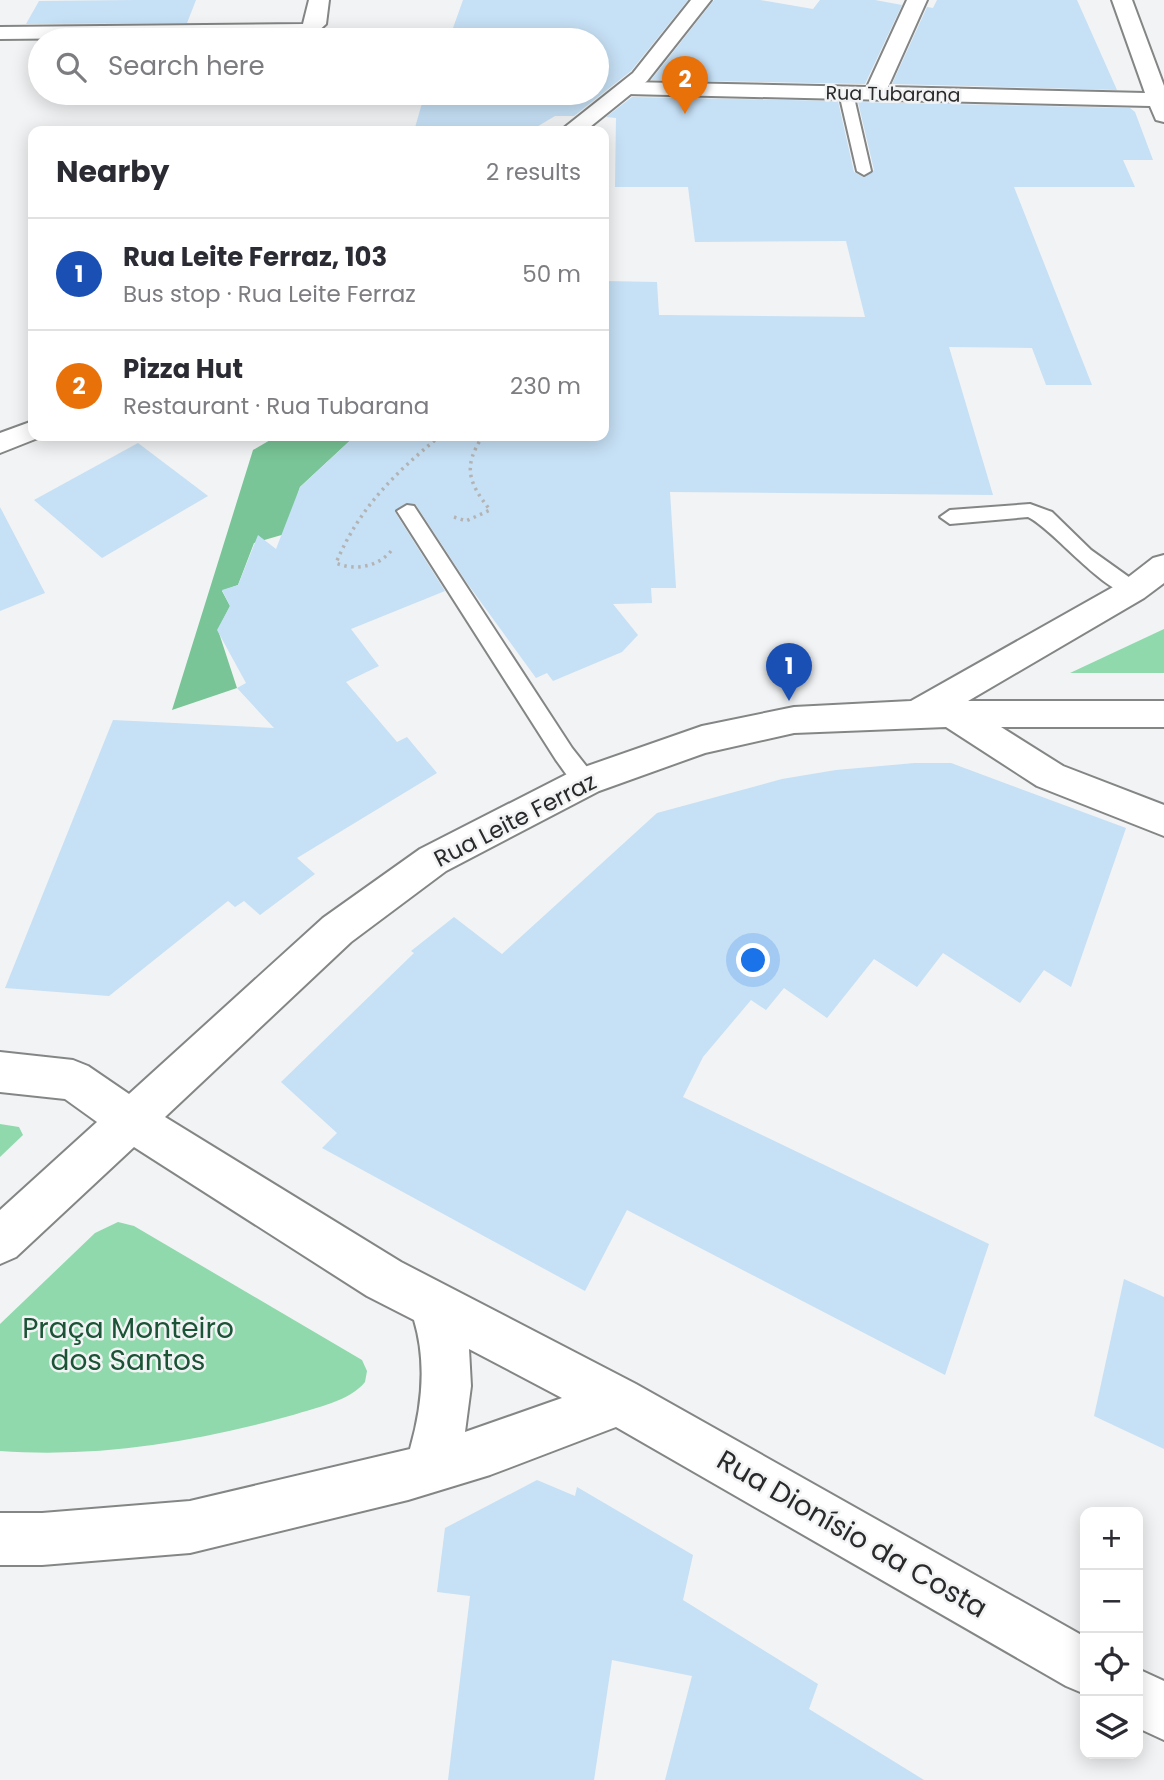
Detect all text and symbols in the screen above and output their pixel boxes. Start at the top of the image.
search box [28,28,609,105]
icon: search [52,48,90,86]
text: Search here [108,48,265,84]
pin: 2 [662,56,708,114]
street label: Rua Tubarana [825,79,961,109]
text: Nearby [56,150,170,193]
text: 2 results [486,156,581,188]
text: Rua Leite Ferraz, 103 [123,239,387,275]
text: 1 [75,258,83,290]
text: 50 m [522,258,581,290]
text: Bus stop · Rua Leite Ferraz [123,278,416,310]
text: Pizza Hut [123,351,243,387]
text: 2 [72,370,86,402]
text: 230 m [510,370,581,402]
text: Restaurant · Rua Tubarana [123,390,429,422]
pin: 1 [766,643,812,701]
street label: Rua Leite Ferraz [428,765,602,875]
your location [736,943,770,977]
park label: Praça Monteiro dos Santos [22,1309,234,1380]
street label: Rua Dionísio da Costa [710,1441,994,1627]
map controls [1080,1507,1143,1759]
button: + [1080,1507,1143,1570]
button: − [1080,1570,1143,1633]
button: locate [1080,1633,1143,1696]
button: layers [1080,1696,1143,1759]

